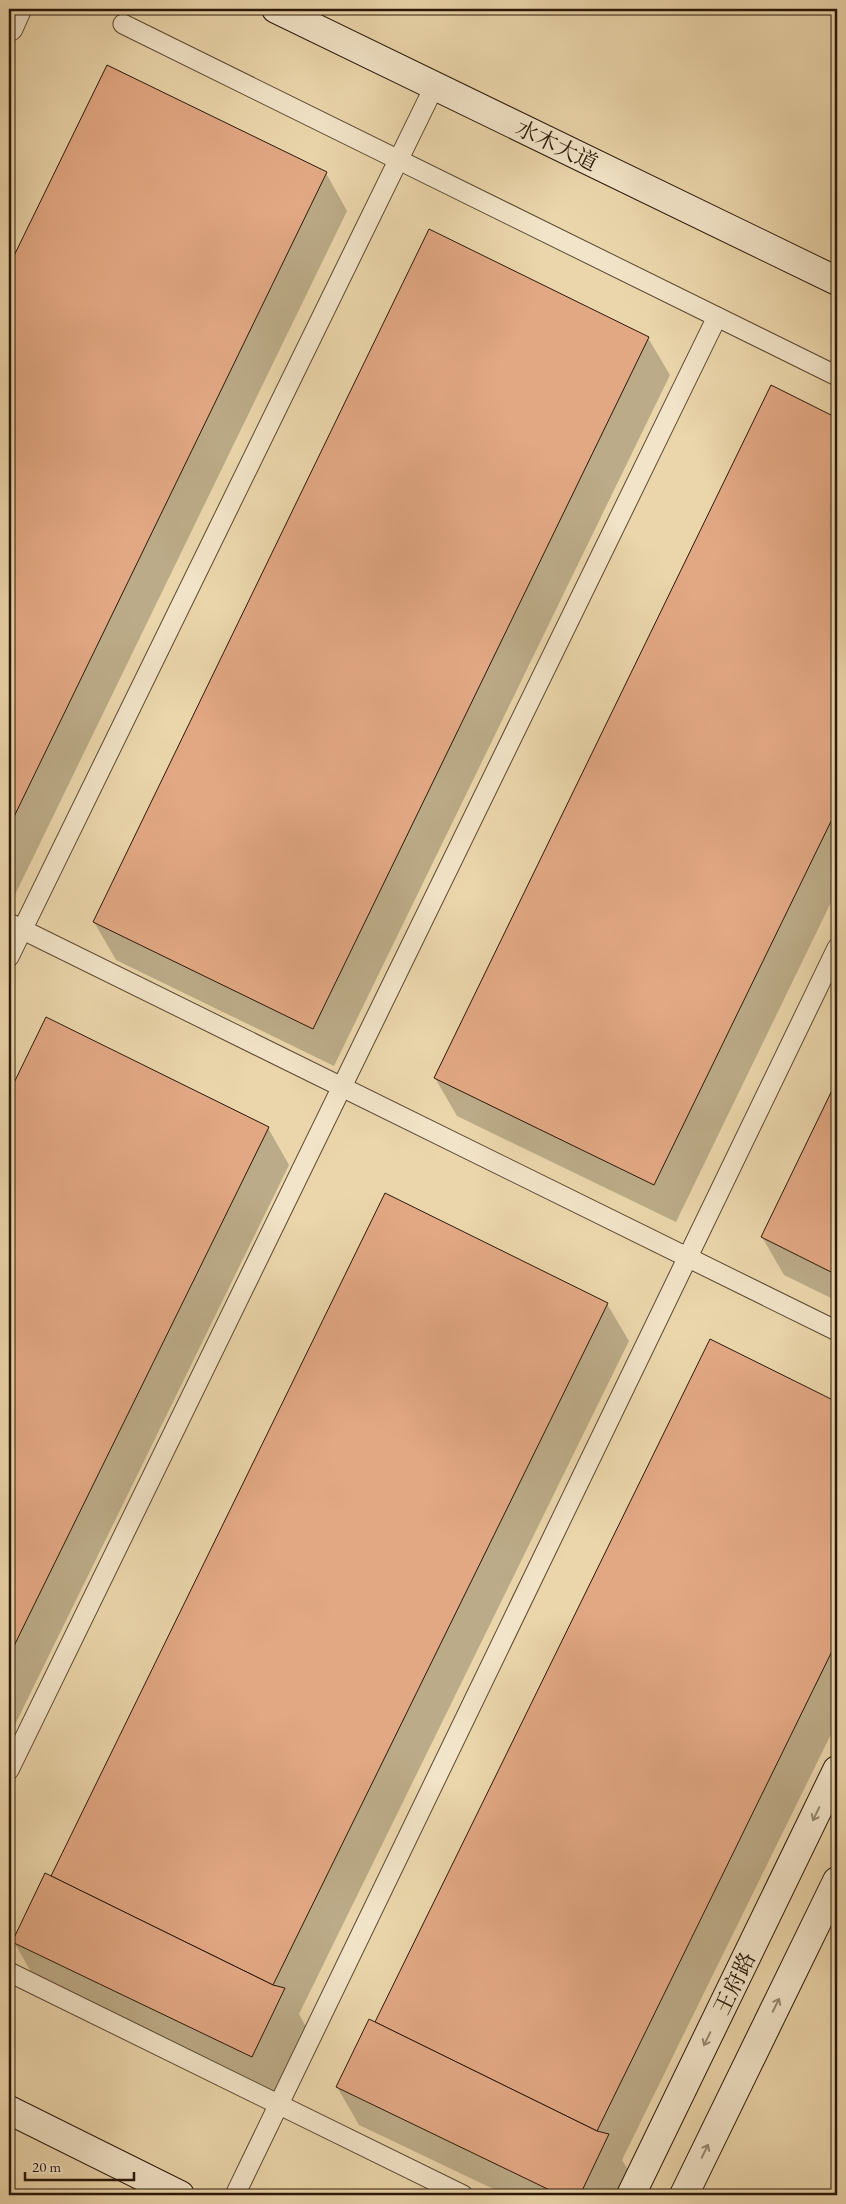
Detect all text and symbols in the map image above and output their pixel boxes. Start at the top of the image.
street label: 水木大道 [511,113,603,178]
one-way arrow [811,1806,820,1821]
street label: 王府路 [707,1947,762,2019]
one-way arrow [772,1998,782,2013]
one-way arrow [702,2031,711,2046]
one-way arrow [700,2144,710,2159]
scale bar [25,2149,134,2181]
text: 20 m [32,2157,61,2176]

